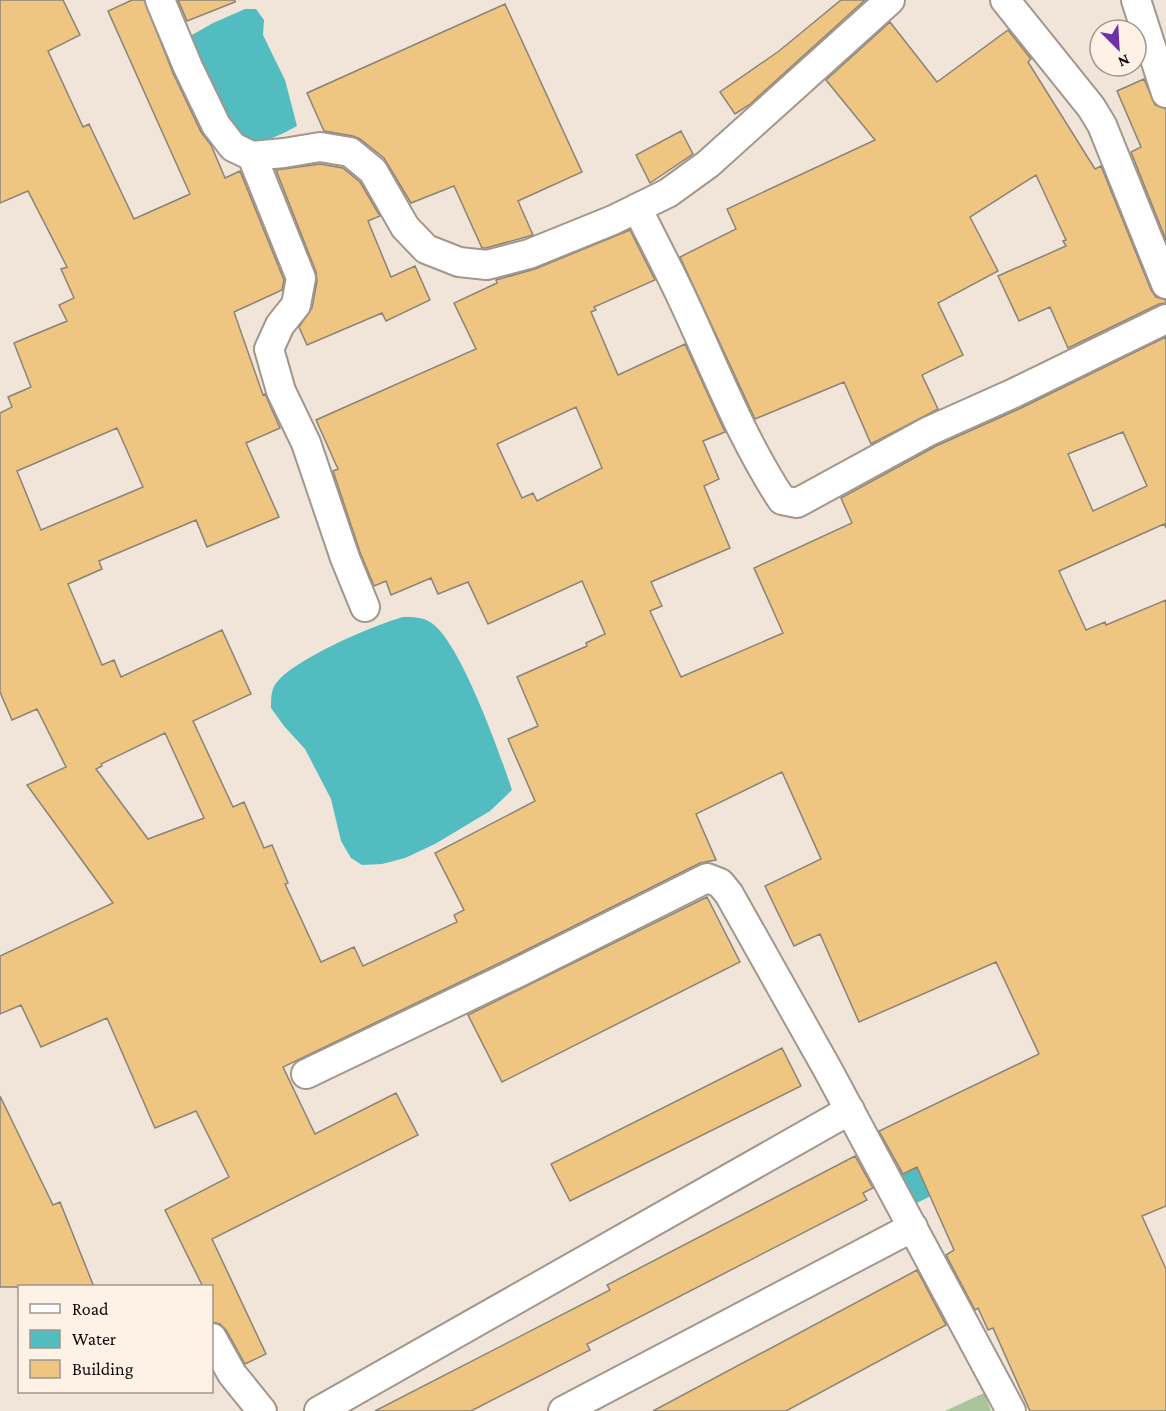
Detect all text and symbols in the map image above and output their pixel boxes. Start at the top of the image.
north arrow [1088,18,1148,78]
text: N [1115,51,1132,71]
legend [18,1285,213,1393]
text: Road [72,1299,109,1319]
text: Water [72,1329,117,1349]
text: Building [72,1359,134,1379]

